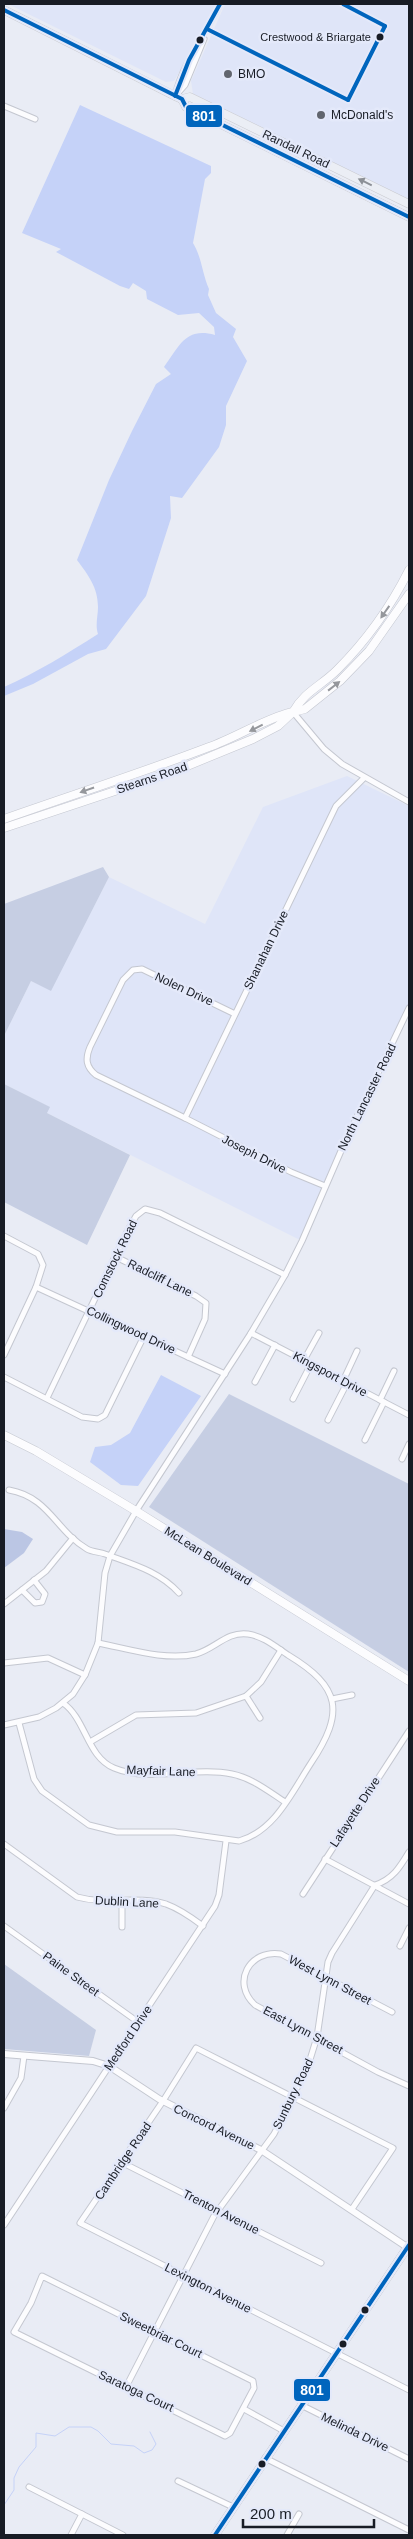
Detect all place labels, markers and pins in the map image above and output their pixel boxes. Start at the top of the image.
place label: Crestwood & Briargate [260,31,371,43]
marker: Crestwood & Briargate [375,32,385,42]
unlabelled marker [195,35,205,45]
place label: BMO [238,67,265,81]
marker: BMO [222,68,234,80]
place label: McDonald's [331,108,393,122]
marker: McDonald's [315,109,327,121]
unlabelled marker [360,2305,370,2315]
unlabelled marker [338,2339,348,2349]
unlabelled marker [257,2459,267,2469]

